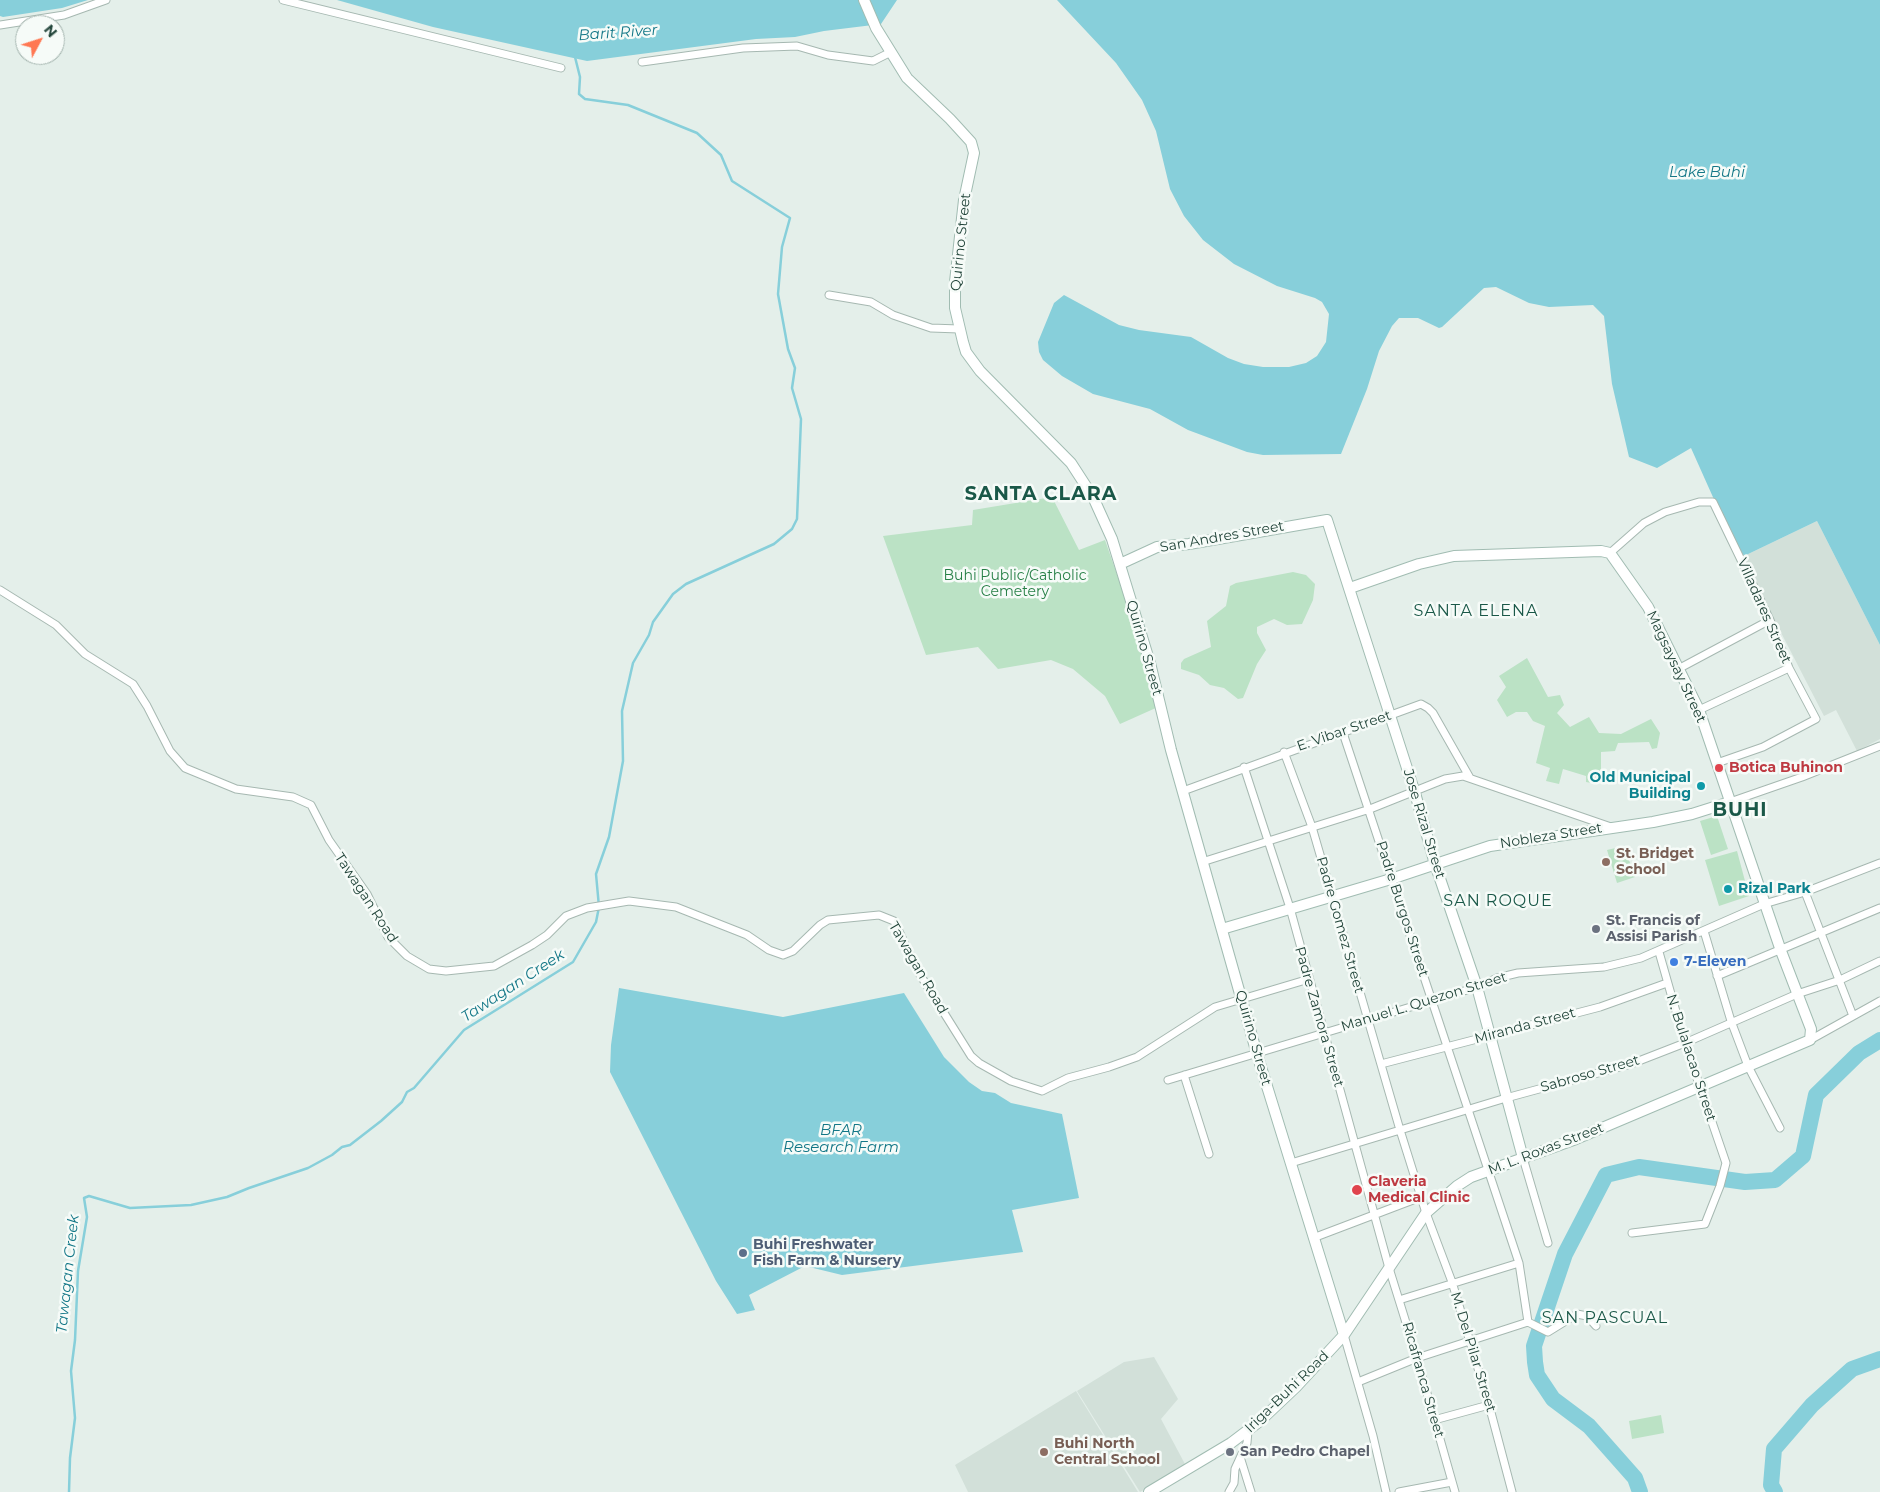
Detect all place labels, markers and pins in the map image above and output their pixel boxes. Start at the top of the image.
place label: Botica Buhinon [1729,760,1843,776]
marker: Botica Buhinon [1713,762,1725,774]
place label: Old Municipal Building [1590,770,1691,802]
marker: Old Municipal Building [1695,780,1707,792]
place label: St. Bridget School [1616,846,1694,879]
marker: St. Bridget School [1600,856,1612,868]
place label: Rizal Park [1738,881,1811,897]
marker: Rizal Park [1722,883,1734,895]
place label: St. Francis of Assisi Parish [1606,913,1700,946]
marker: St. Francis of Assisi Parish [1590,923,1602,935]
place label: 7-Eleven [1684,954,1746,970]
marker: 7-Eleven [1668,956,1680,968]
place label: Claveria Medical Clinic [1368,1174,1470,1206]
marker: Claveria Medical Clinic [1350,1183,1364,1197]
place label: Buhi Freshwater Fish Farm & Nursery [753,1237,901,1270]
marker: Buhi Freshwater Fish Farm & Nursery [737,1247,749,1259]
place label: Buhi North Central School [1054,1436,1160,1468]
place label: San Pedro Chapel [1240,1444,1370,1460]
marker: Buhi North Central School [1038,1446,1050,1458]
marker: San Pedro Chapel [1224,1446,1236,1458]

